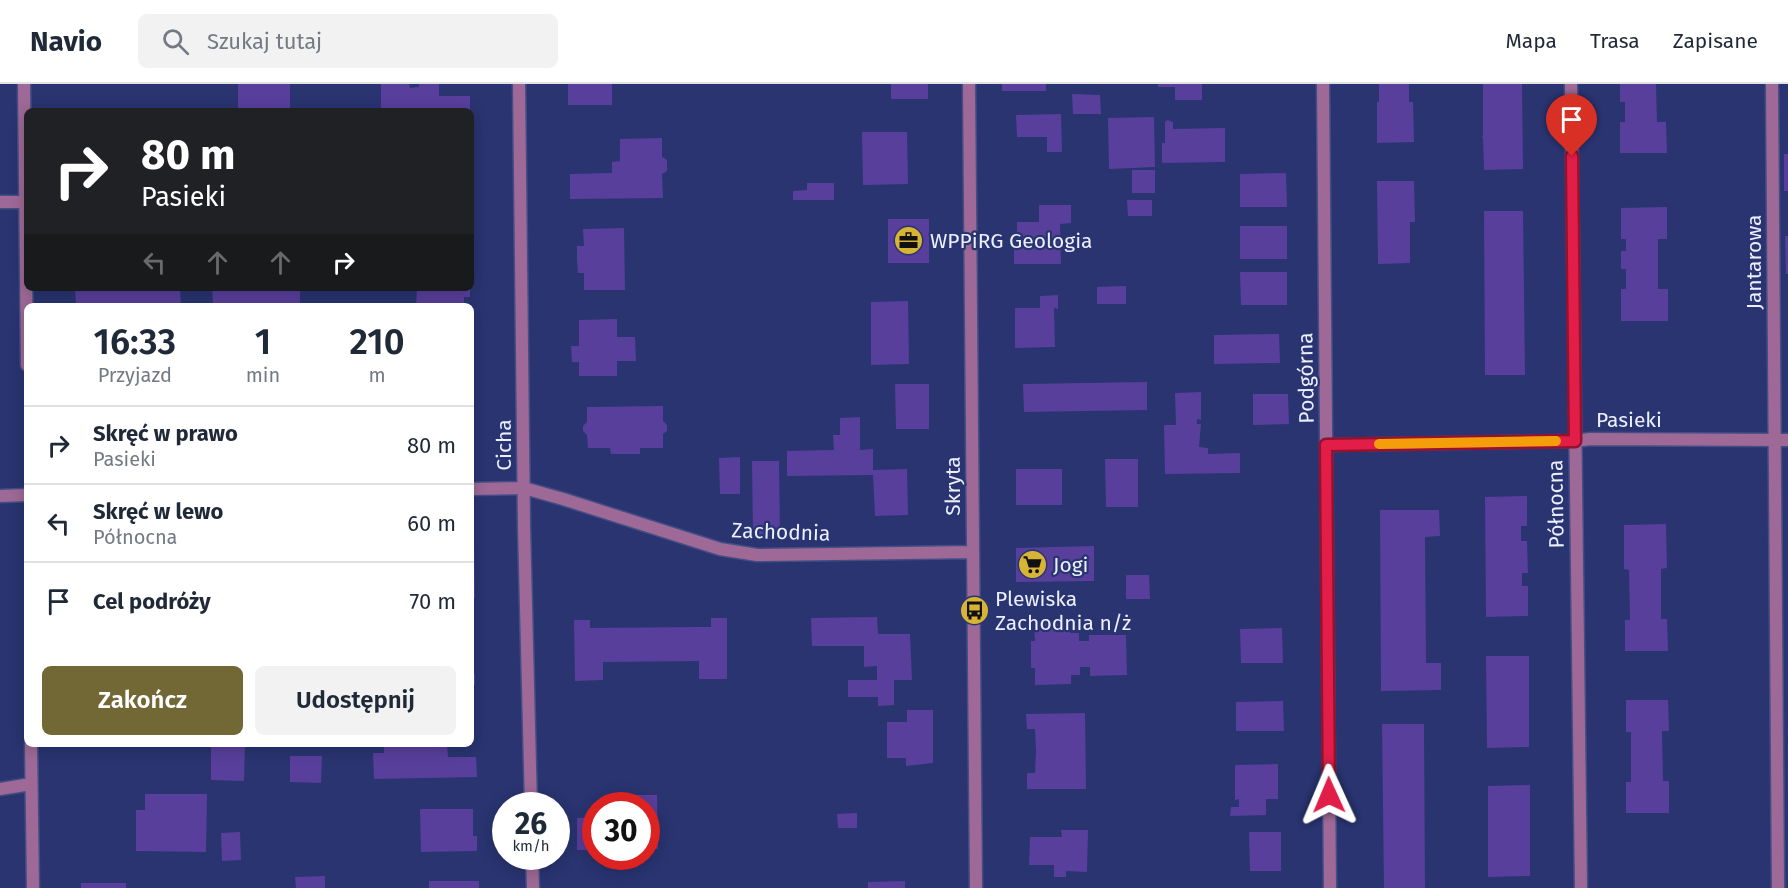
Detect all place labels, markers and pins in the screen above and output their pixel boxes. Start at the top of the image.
pin [1546,94,1597,156]
office icon: WPPiRG Geologia [893,225,925,257]
place label: WPPiRG Geologia [930,228,1093,254]
supermarket icon: Jogi [1016,549,1048,581]
place label: Jogi [1053,552,1089,578]
place label: Plewiska Zachodnia n/ż [995,586,1131,636]
bus stop icon: Plewiska Zachodnia n/ż [958,595,990,627]

